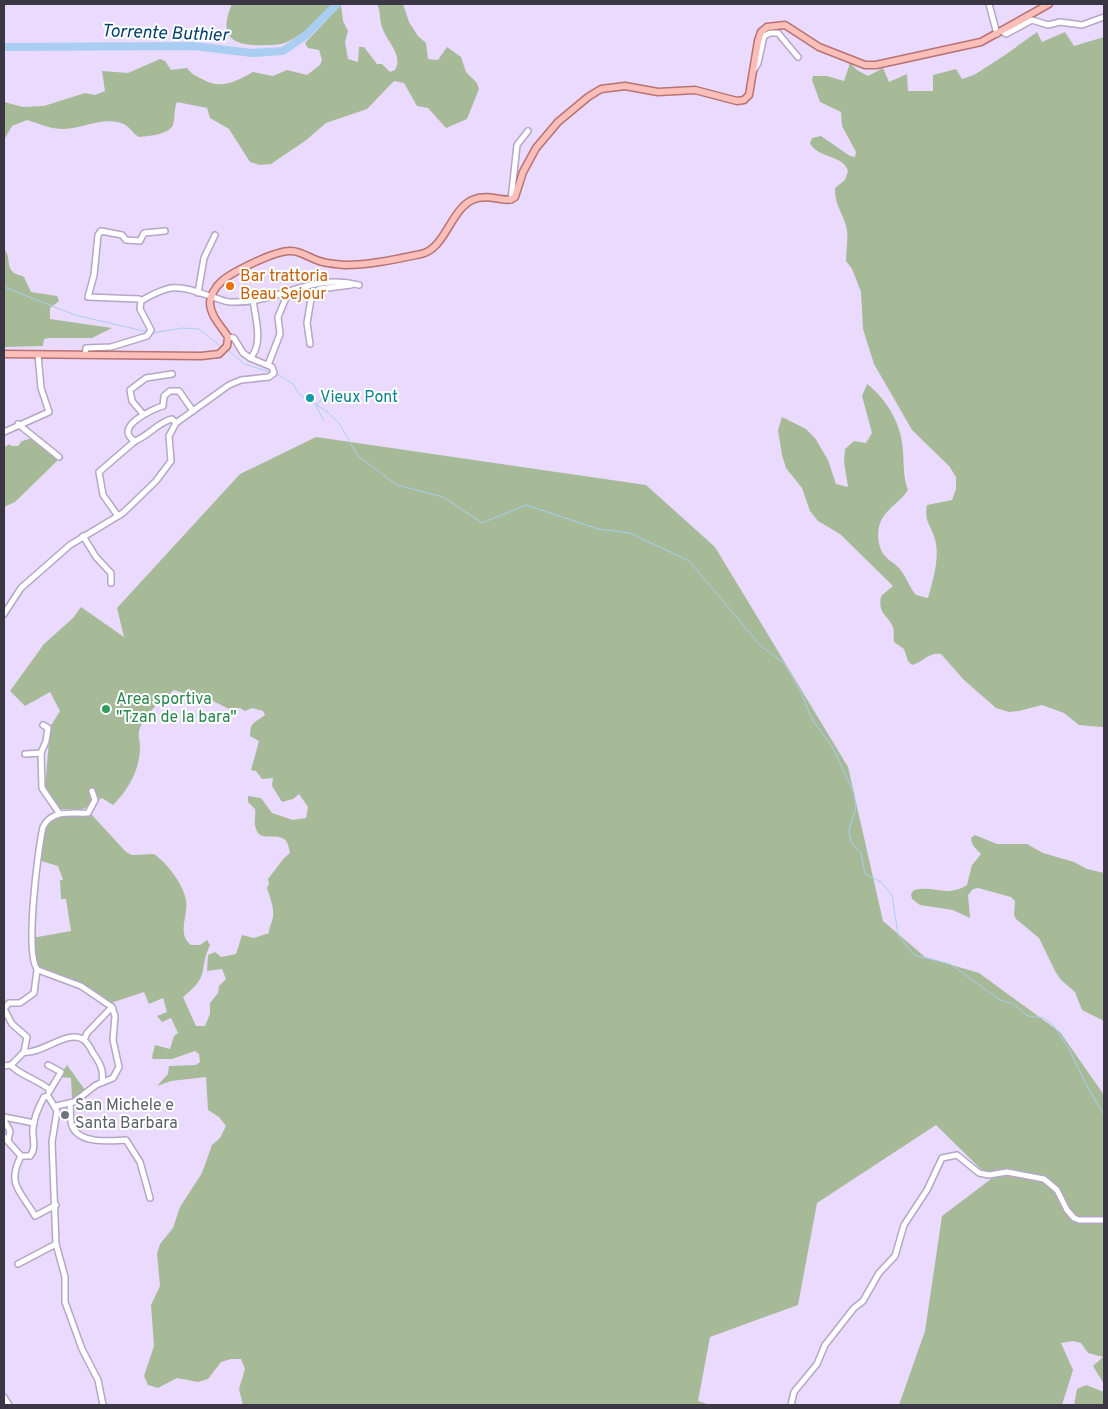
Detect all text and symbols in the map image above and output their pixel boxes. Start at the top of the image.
water label: Torrente Buthier [101,20,231,48]
place label: Bar trattoria Beau Sejour [240,267,328,305]
marker: Bar trattoria Beau Sejour [224,280,236,292]
place label: Vieux Pont [320,388,398,408]
marker: Vieux Pont [304,392,316,404]
place label: Area sportiva "Tzan de la bara" [116,690,237,728]
marker: Area sportiva "Tzan de la bara" [100,703,112,715]
place label: San Michele e Santa Barbara [75,1096,178,1134]
marker: San Michele e Santa Barbara [59,1109,71,1121]

